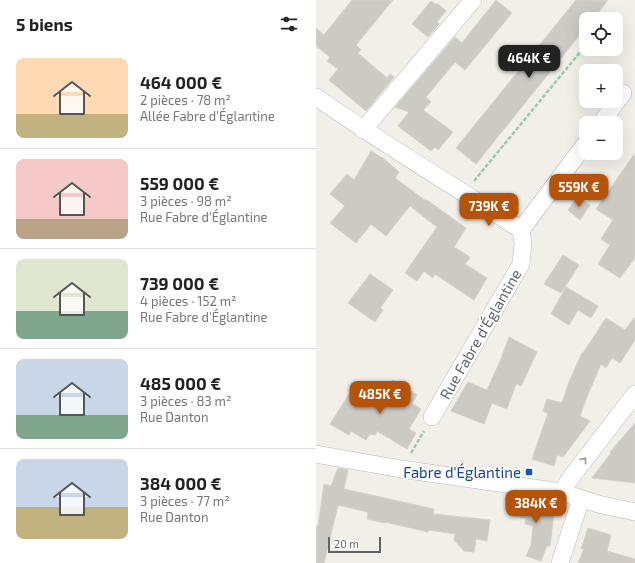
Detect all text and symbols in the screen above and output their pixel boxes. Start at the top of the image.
map controls [579,12,623,160]
button: locate [579,12,623,56]
icon: filters [278,13,300,35]
text: 5 biens [16,14,73,34]
pin: 464K € [496,45,562,79]
text: 464K € [507,50,551,66]
button: + [579,64,623,108]
text: 464 000 € [140,72,222,92]
icon: home [48,74,96,122]
text: 2 pièces · 78 m² [140,92,231,108]
text: Allée Fabre d'Églantine [140,108,275,124]
button: − [579,116,623,160]
text: 559 000 € [140,173,219,193]
pin: 559K € [546,174,612,208]
icon: home [48,175,96,223]
text: 559K € [558,179,600,195]
text: 3 pièces · 98 m² [140,193,232,209]
pin: 739K € [456,193,522,227]
text: 739K € [468,198,510,214]
text: Rue Fabre d'Églantine [140,209,267,225]
street label: Rue Fabre d'Églantine [435,266,525,402]
text: 739 000 € [140,273,219,293]
icon: home [48,275,96,323]
text: 4 pièces · 152 m² [140,293,236,309]
text: Rue Fabre d'Églantine [140,309,267,325]
text: 485 000 € [140,373,221,393]
icon: home [48,375,96,423]
pin: 485K € [347,381,413,415]
text: 485K € [359,386,401,402]
text: 3 pièces · 83 m² [140,393,231,409]
text: Rue Danton [140,409,209,425]
one-way arrow [579,458,586,465]
place label: Fabre d'Églantine [403,463,521,481]
marker: Fabre d'Églantine [524,467,534,477]
text: 384 000 € [140,473,222,493]
icon: home [48,475,96,523]
pin: 384K € [503,490,569,524]
text: 3 pièces · 77 m² [140,493,230,509]
text: 384K € [514,495,558,511]
text: Rue Danton [140,509,209,525]
scale bar [328,535,381,554]
text: 20 m [334,537,359,550]

